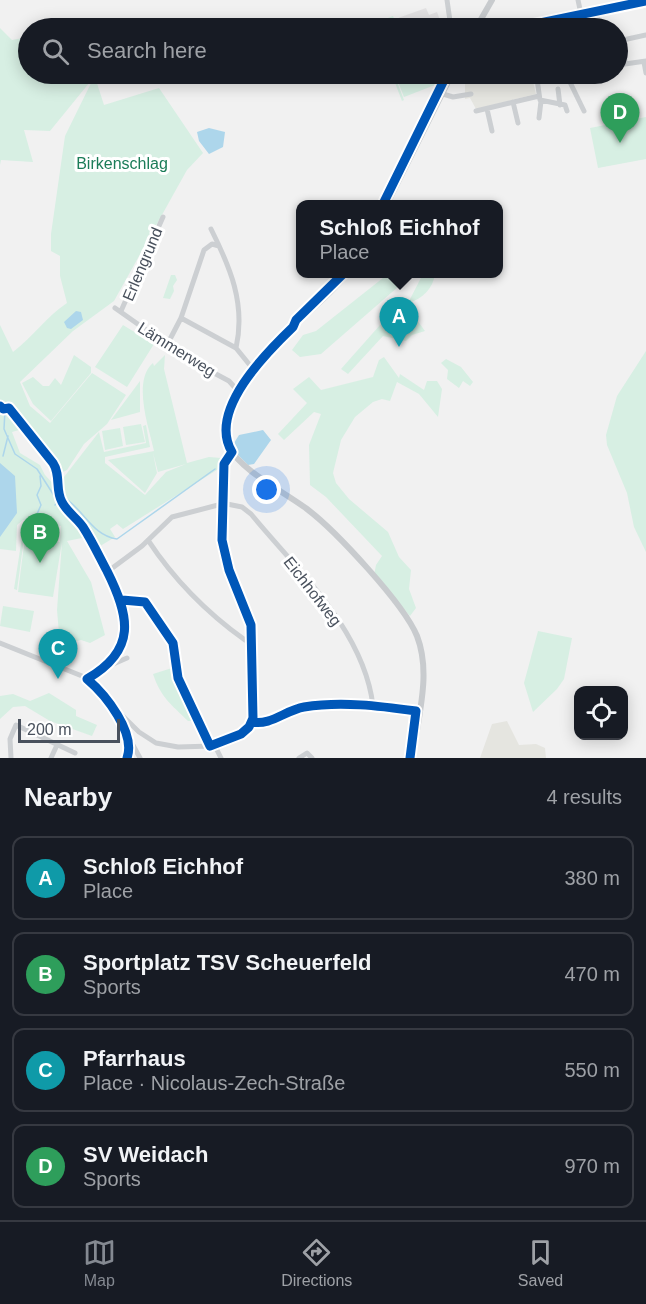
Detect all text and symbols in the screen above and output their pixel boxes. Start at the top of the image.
search box [18,18,628,84]
icon: search [39,35,72,68]
text: Search here [87,38,207,63]
pin: D [600,94,640,143]
park label: Birkenschlag [76,155,168,172]
popup [296,200,503,278]
text: Schloß Eichhof [319,215,480,240]
street label: Erlengrund [119,225,166,304]
text: Place [319,241,369,263]
pin: A [380,298,418,347]
street label: Lämmerweg [135,319,219,380]
your location [252,475,281,504]
pin: B [20,514,60,563]
street label: Eichhofweg [280,553,345,629]
pin: C [38,630,78,679]
map controls [574,686,628,740]
button: locate [574,686,628,740]
scale bar [18,716,120,744]
text: 200 m [27,721,71,738]
text: Nearby [24,782,112,812]
text: 4 results [546,786,622,808]
text: Schloß Eichhof [83,854,243,879]
text: A [38,867,53,889]
text: 380 m [564,867,620,889]
text: Place [83,880,133,902]
text: Sportplatz TSV Scheuerfeld [83,950,372,975]
text: B [38,963,53,985]
text: 470 m [564,963,620,985]
text: Sports [83,976,141,998]
text: Pfarrhaus [83,1046,186,1071]
text: C [38,1059,53,1081]
text: 550 m [564,1059,620,1081]
text: Place · Nicolaus-Zech-Straße [83,1072,345,1094]
text: SV Weidach [83,1142,209,1167]
text: D [38,1155,53,1177]
text: 970 m [564,1155,620,1177]
text: Sports [83,1168,141,1190]
tab: Map [83,1236,116,1290]
tab: Directions [281,1236,352,1290]
tab: Saved [518,1236,563,1290]

